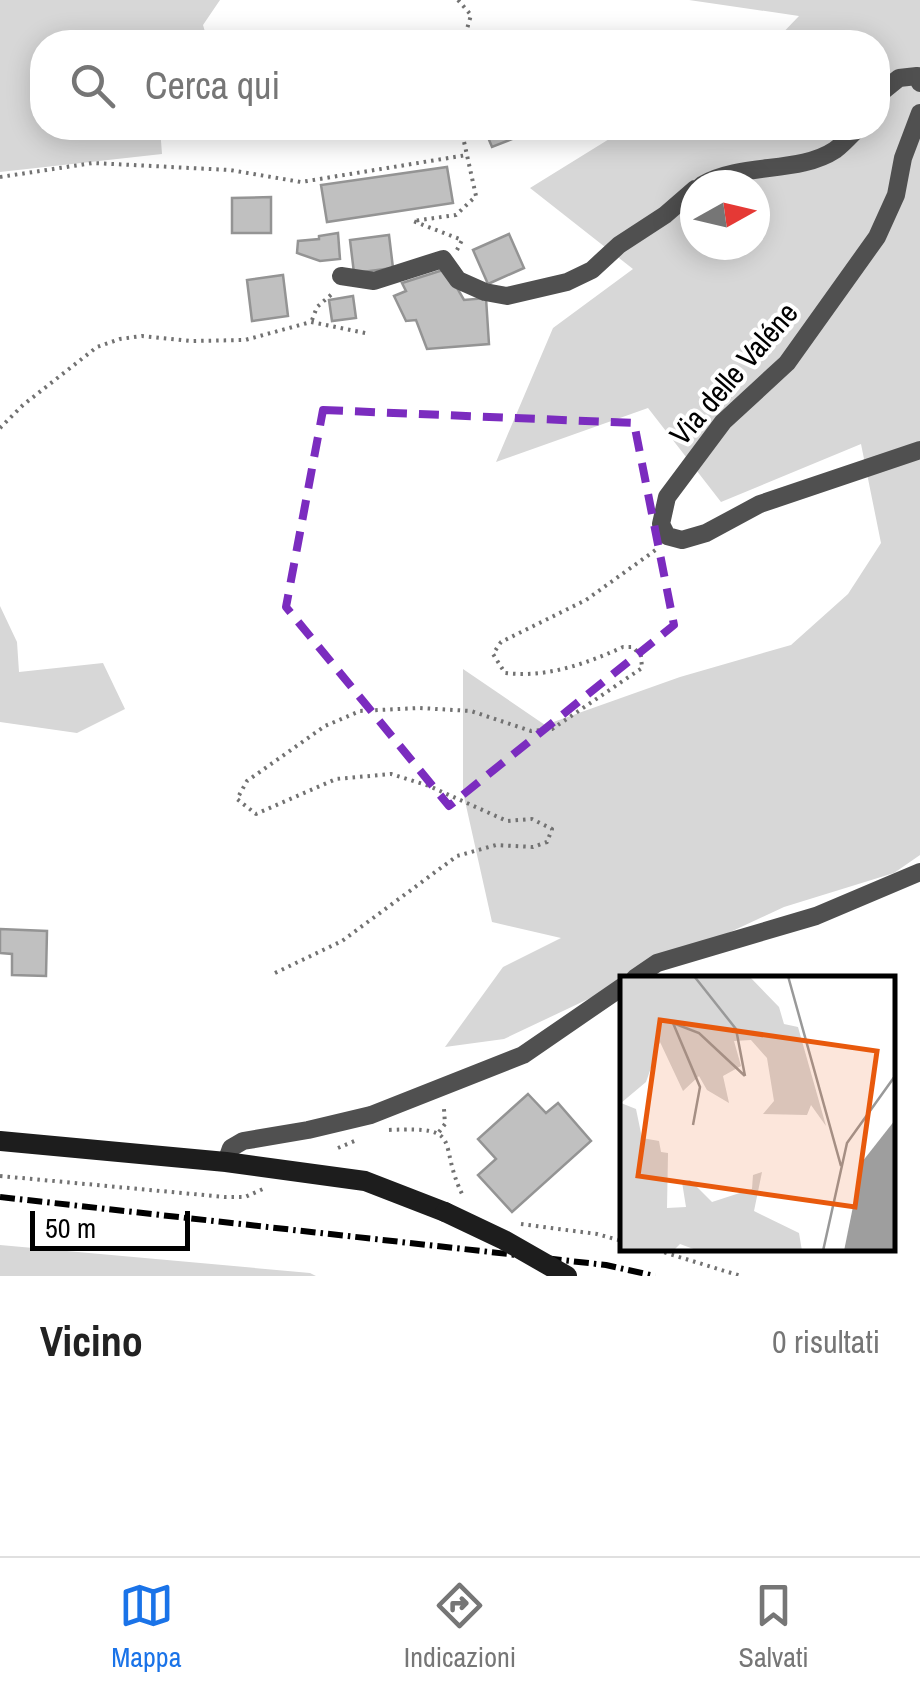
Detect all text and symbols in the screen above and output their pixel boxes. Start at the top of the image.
search box [30,30,890,140]
icon: search [65,58,120,113]
text: Cerca qui [145,60,280,111]
north arrow [680,170,770,260]
street label: Via delle Valéne [660,293,806,453]
inset map [620,976,895,1251]
scale bar [30,1206,190,1250]
text: 50 m [45,1209,96,1247]
text: Vicino [40,1313,143,1369]
text: 0 risultati [772,1320,880,1363]
tab: Mappa [111,1578,181,1676]
tab: Indicazioni [404,1578,516,1676]
tab: Salvati [739,1578,809,1676]

